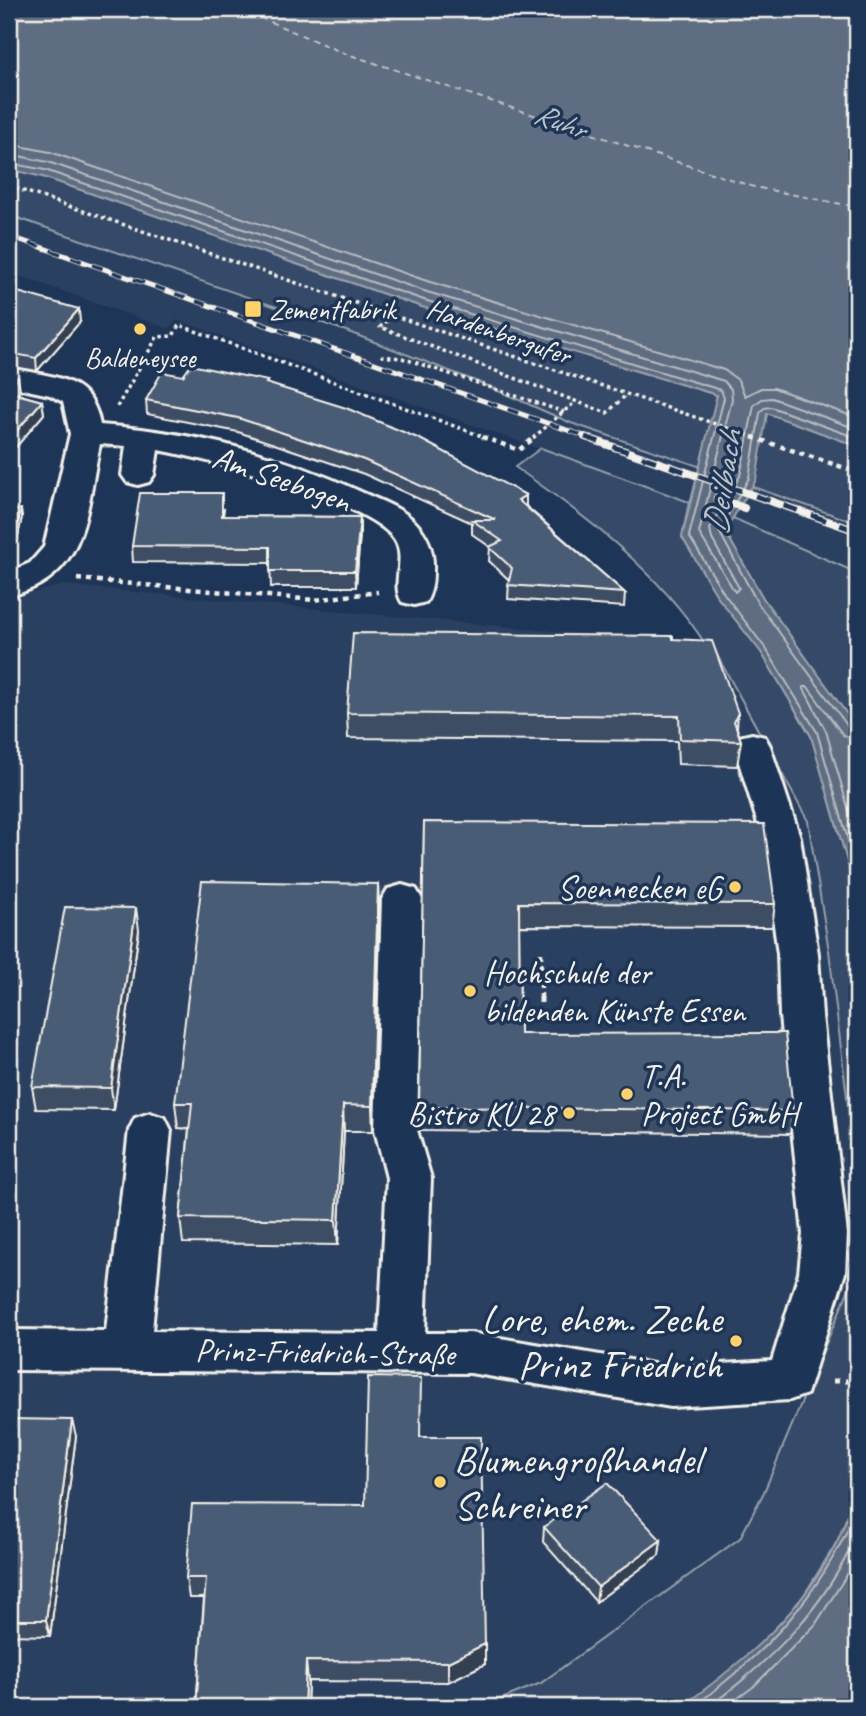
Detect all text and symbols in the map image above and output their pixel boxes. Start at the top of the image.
water label: Ruhr [529,94,595,149]
street label: Hardenbergufer [422,290,577,373]
place label: Zementfabrik [269,292,398,327]
marker: Zementfabrik [243,299,263,319]
marker: Baldeneysee [132,321,148,337]
place label: Baldeneysee [85,340,197,375]
water label: Deilbach [692,425,753,537]
street label: Am Seebogen [207,436,357,522]
place label: Soennecken eG [557,867,725,909]
marker: Soennecken eG [727,879,743,895]
place label: Hochschule der bildenden Künste Essen [484,952,747,1032]
marker: Hochschule der bildenden Künste Essen [462,983,478,999]
place label: T.A. Project GmbH [641,1055,802,1135]
marker: T.A. Project GmbH [619,1086,635,1102]
place label: Bistro KU 28 [408,1093,558,1135]
marker: Bistro KU 28 [561,1105,577,1121]
place label: Lore, ehem. Zeche Prinz Friedrich [482,1294,725,1390]
street label: Prinz-Friedrich-Straße [195,1329,457,1375]
marker: Lore, ehem. Zeche Prinz Friedrich [728,1333,744,1349]
place label: Blumengroßhandel Schreiner [454,1435,708,1531]
marker: Blumengroßhandel Schreiner [432,1474,448,1490]

